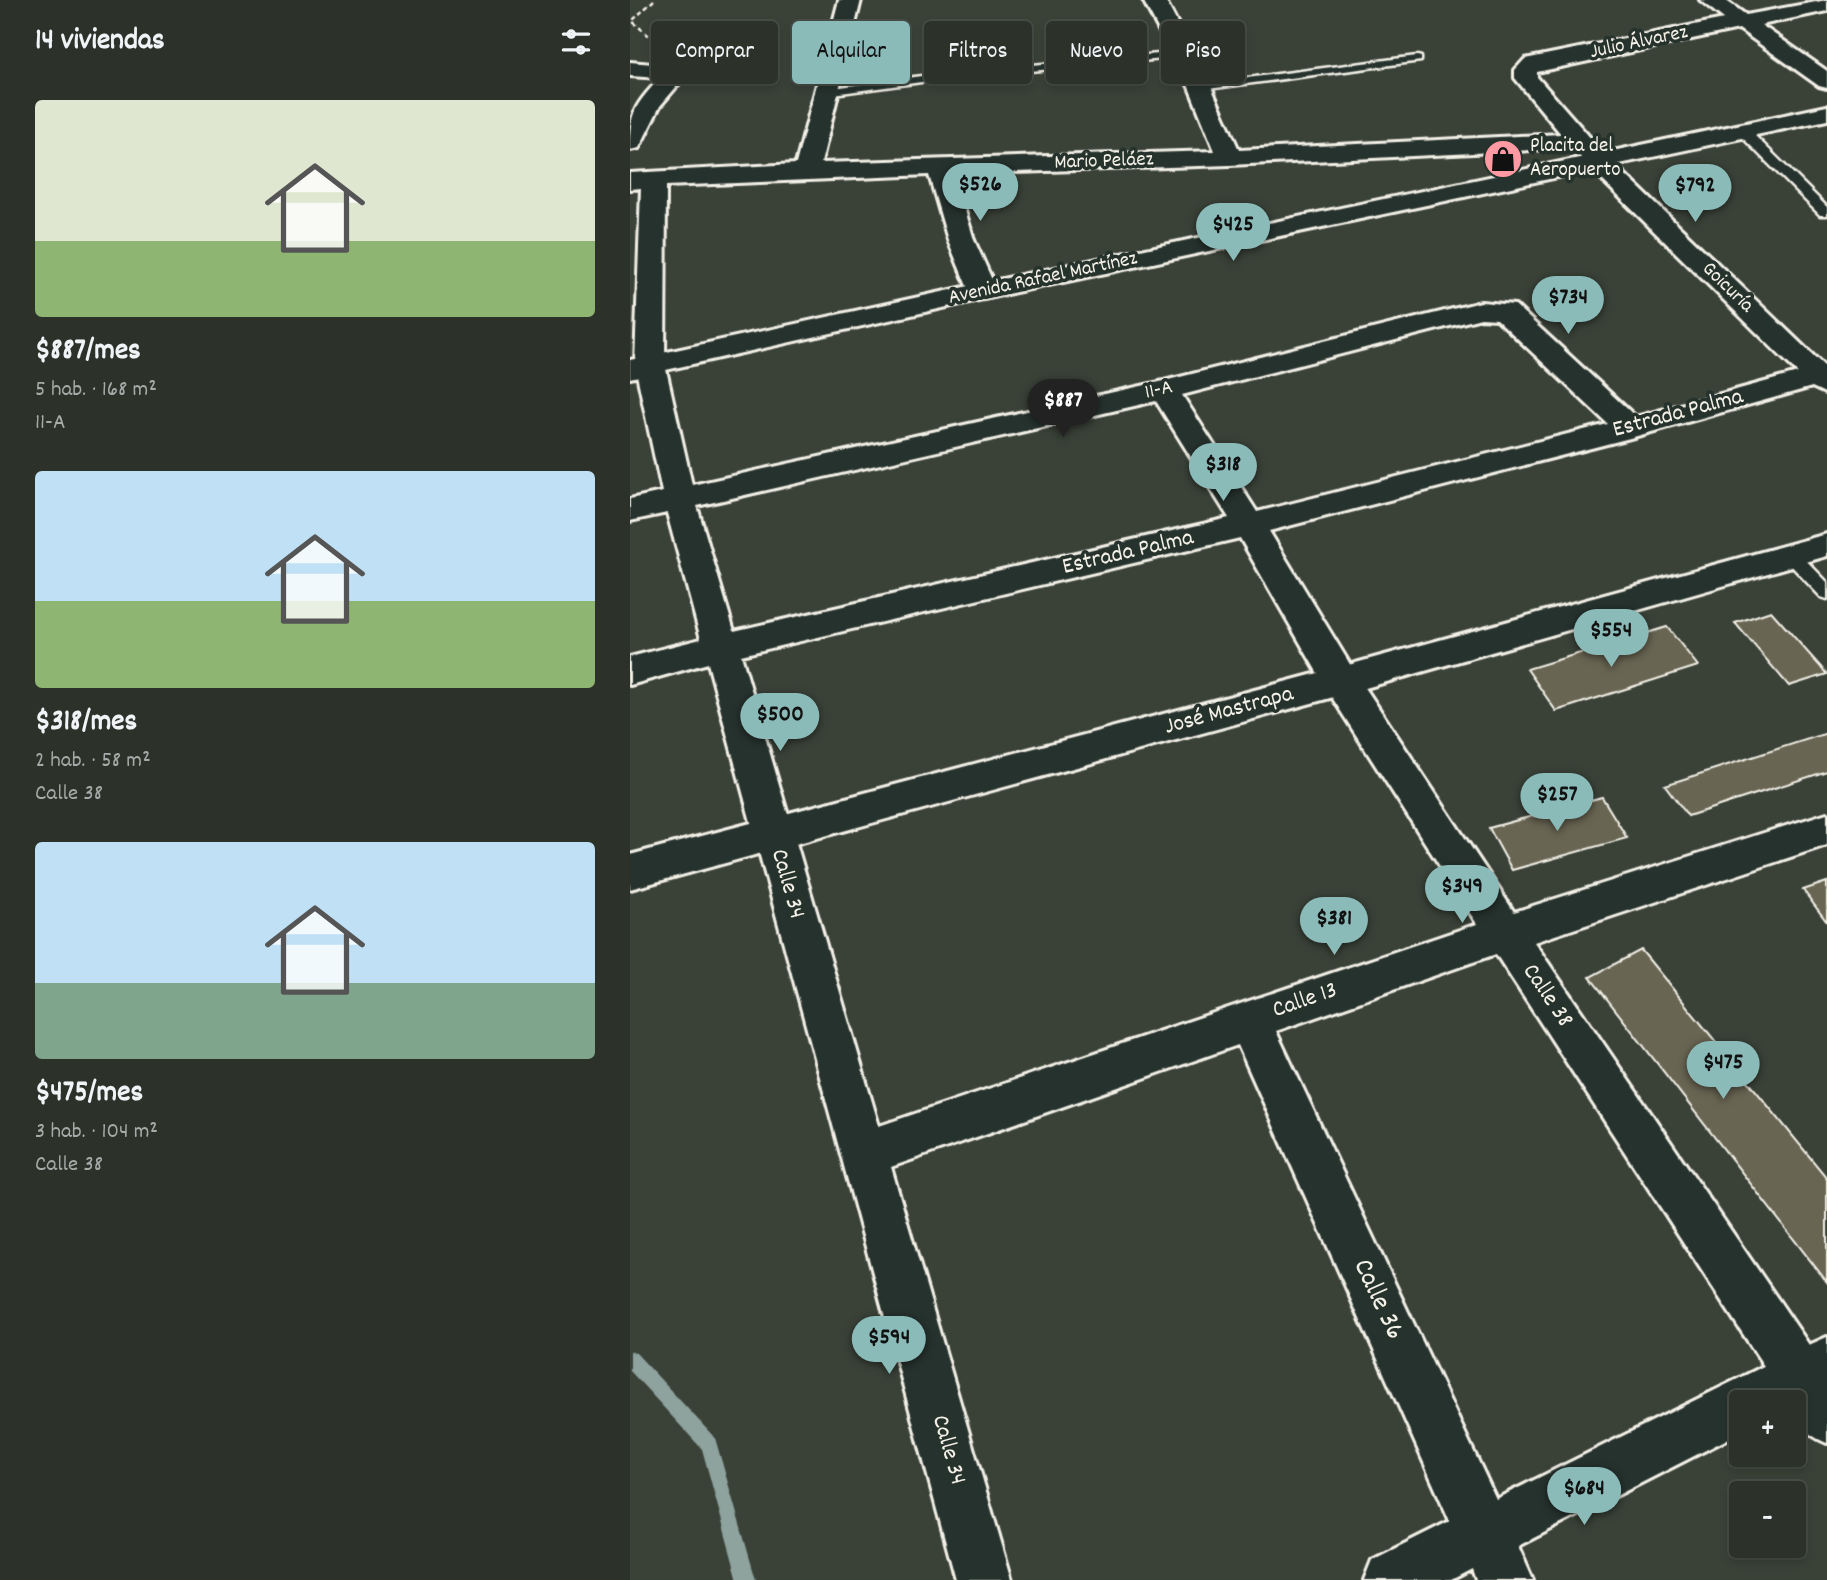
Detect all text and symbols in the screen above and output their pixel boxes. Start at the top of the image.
street label: Julio Álvarez [1587,18,1691,68]
text: 14 viviendas [35,21,165,64]
chip: Comprar [651,21,778,84]
chip: Alquilar [792,21,910,84]
chip: Filtros [924,21,1032,84]
chip: Nuevo [1046,21,1147,84]
chip: Piso [1161,21,1245,84]
icon: filters [557,23,595,61]
place label: Placita del Aeropuerto [1530,132,1621,186]
shop icon: Placita del Aeropuerto [1482,138,1524,180]
icon: home [252,145,378,271]
street label: Mario Peláez [1054,145,1154,179]
pin: $526 [939,164,1021,223]
pin: $792 [1654,164,1736,224]
text: $526 [958,169,1002,202]
text: $792 [1674,170,1716,203]
pin: $425 [1192,204,1274,263]
text: $425 [1212,209,1254,242]
street label: Avenida Rafael Martínez [946,244,1140,314]
street label: Goicuría [1694,255,1761,321]
pin: $734 [1527,276,1609,336]
text: $734 [1548,282,1588,315]
text: $887/mes [35,331,141,374]
street label: 11-A [1142,373,1176,409]
text: 5 hab. · 168 m² [35,374,157,407]
pin: $887 [1022,380,1104,439]
street label: Estrada Palma [1609,380,1748,448]
text: $887 [1044,385,1082,418]
text: 11-A [35,407,66,440]
pin: $318 [1182,444,1264,503]
text: $318 [1205,449,1241,482]
icon: home [252,516,378,642]
street label: Estrada Palma [1059,521,1198,585]
pin: $554 [1570,610,1652,669]
text: $554 [1590,615,1632,648]
street label: José Mastrapa [1161,677,1298,745]
pin: $500 [739,694,821,753]
text: $500 [756,699,804,732]
text: $318/mes [35,702,137,745]
text: 2 hab. · 58 m² [35,745,151,778]
pin: $257 [1516,774,1598,833]
text: Calle 38 [35,778,103,811]
text: $257 [1536,779,1578,812]
street label: Calle 34 [761,845,813,923]
pin: $349 [1421,866,1503,925]
text: $349 [1441,871,1483,904]
icon: home [252,887,378,1013]
pin: $381 [1293,898,1375,957]
text: $381 [1316,903,1352,936]
street label: Calle 38 [1513,957,1581,1035]
street label: Calle 13 [1268,974,1342,1028]
pin: $475 [1682,1042,1764,1101]
text: $475 [1703,1047,1743,1080]
text: $475/mes [35,1073,143,1116]
text: 3 hab. · 104 m² [35,1116,158,1149]
text: Calle 38 [35,1149,103,1182]
street label: Calle 36 [1341,1253,1413,1347]
pin: $594 [848,1316,930,1376]
text: $594 [868,1322,910,1355]
map controls [1729,1390,1806,1558]
button: + [1729,1390,1806,1467]
street label: Calle 34 [922,1411,974,1489]
pin: $684 [1543,1468,1625,1527]
text: $684 [1563,1473,1605,1506]
button: − [1729,1481,1806,1558]

